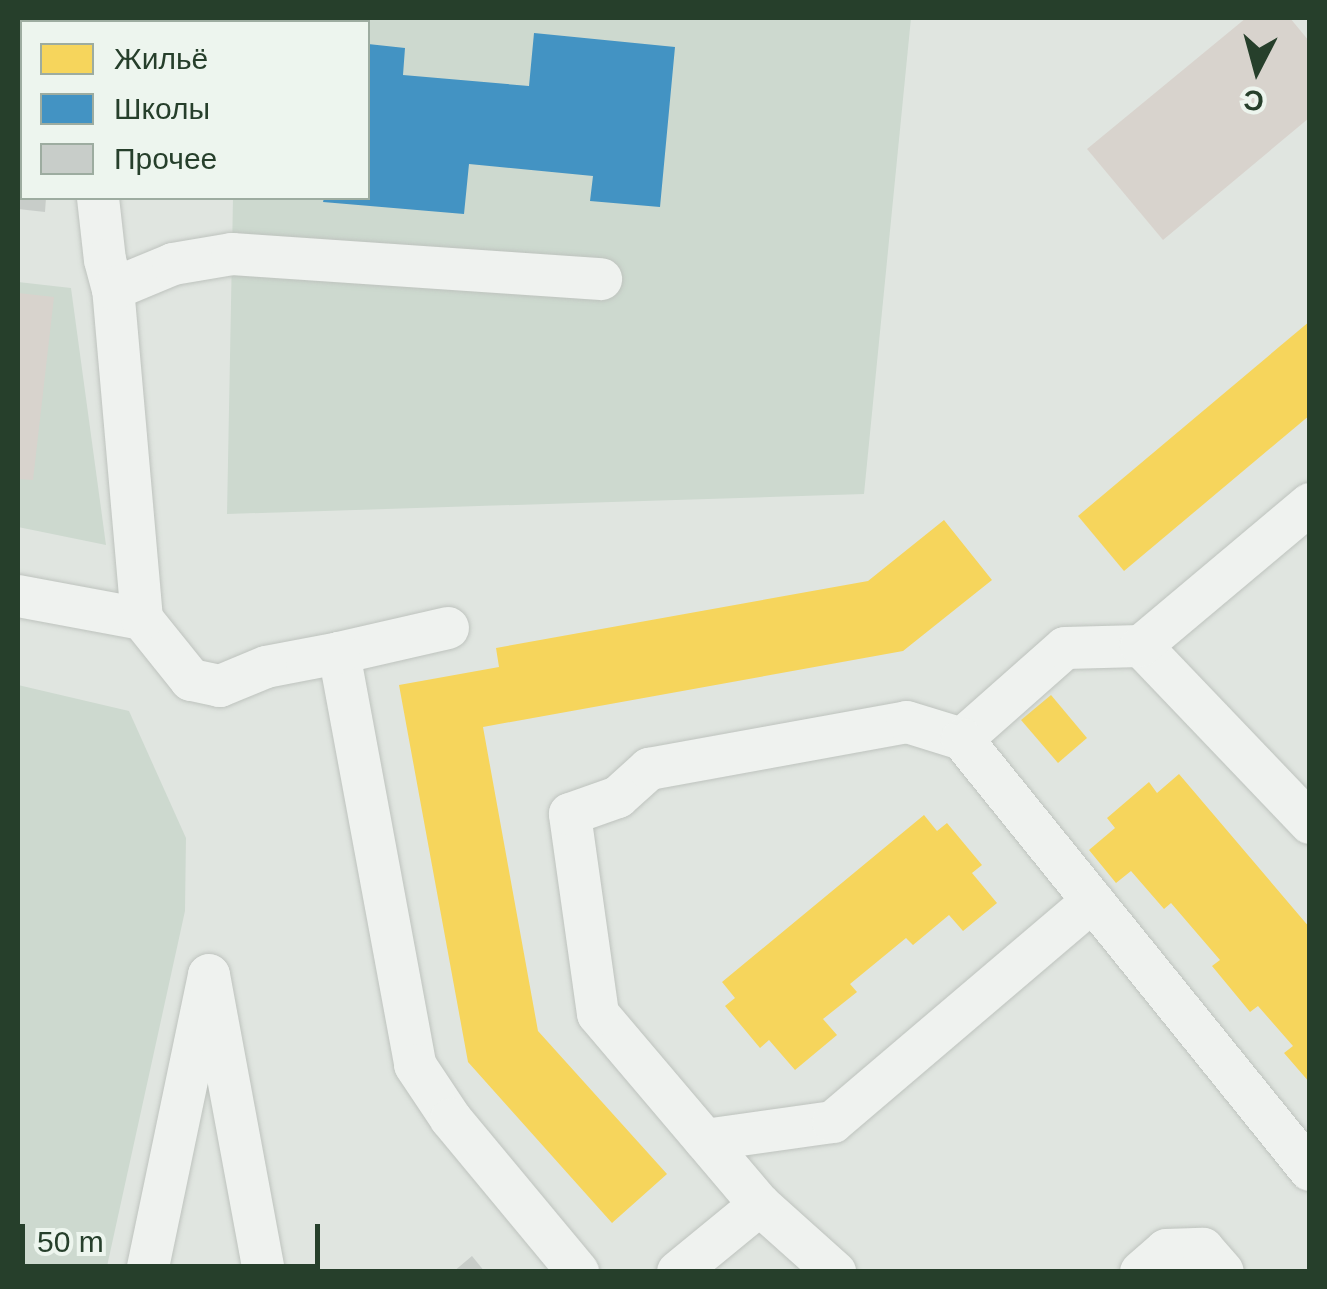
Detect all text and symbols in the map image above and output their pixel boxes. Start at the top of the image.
legend [20,20,370,200]
north arrow [1207,20,1307,120]
text: Жильё [114,42,208,75]
text: С [1242,84,1266,117]
text: Школы [114,92,210,125]
text: Прочее [114,142,217,175]
scale bar [25,1204,325,1266]
text: 50 m [37,1225,104,1258]

